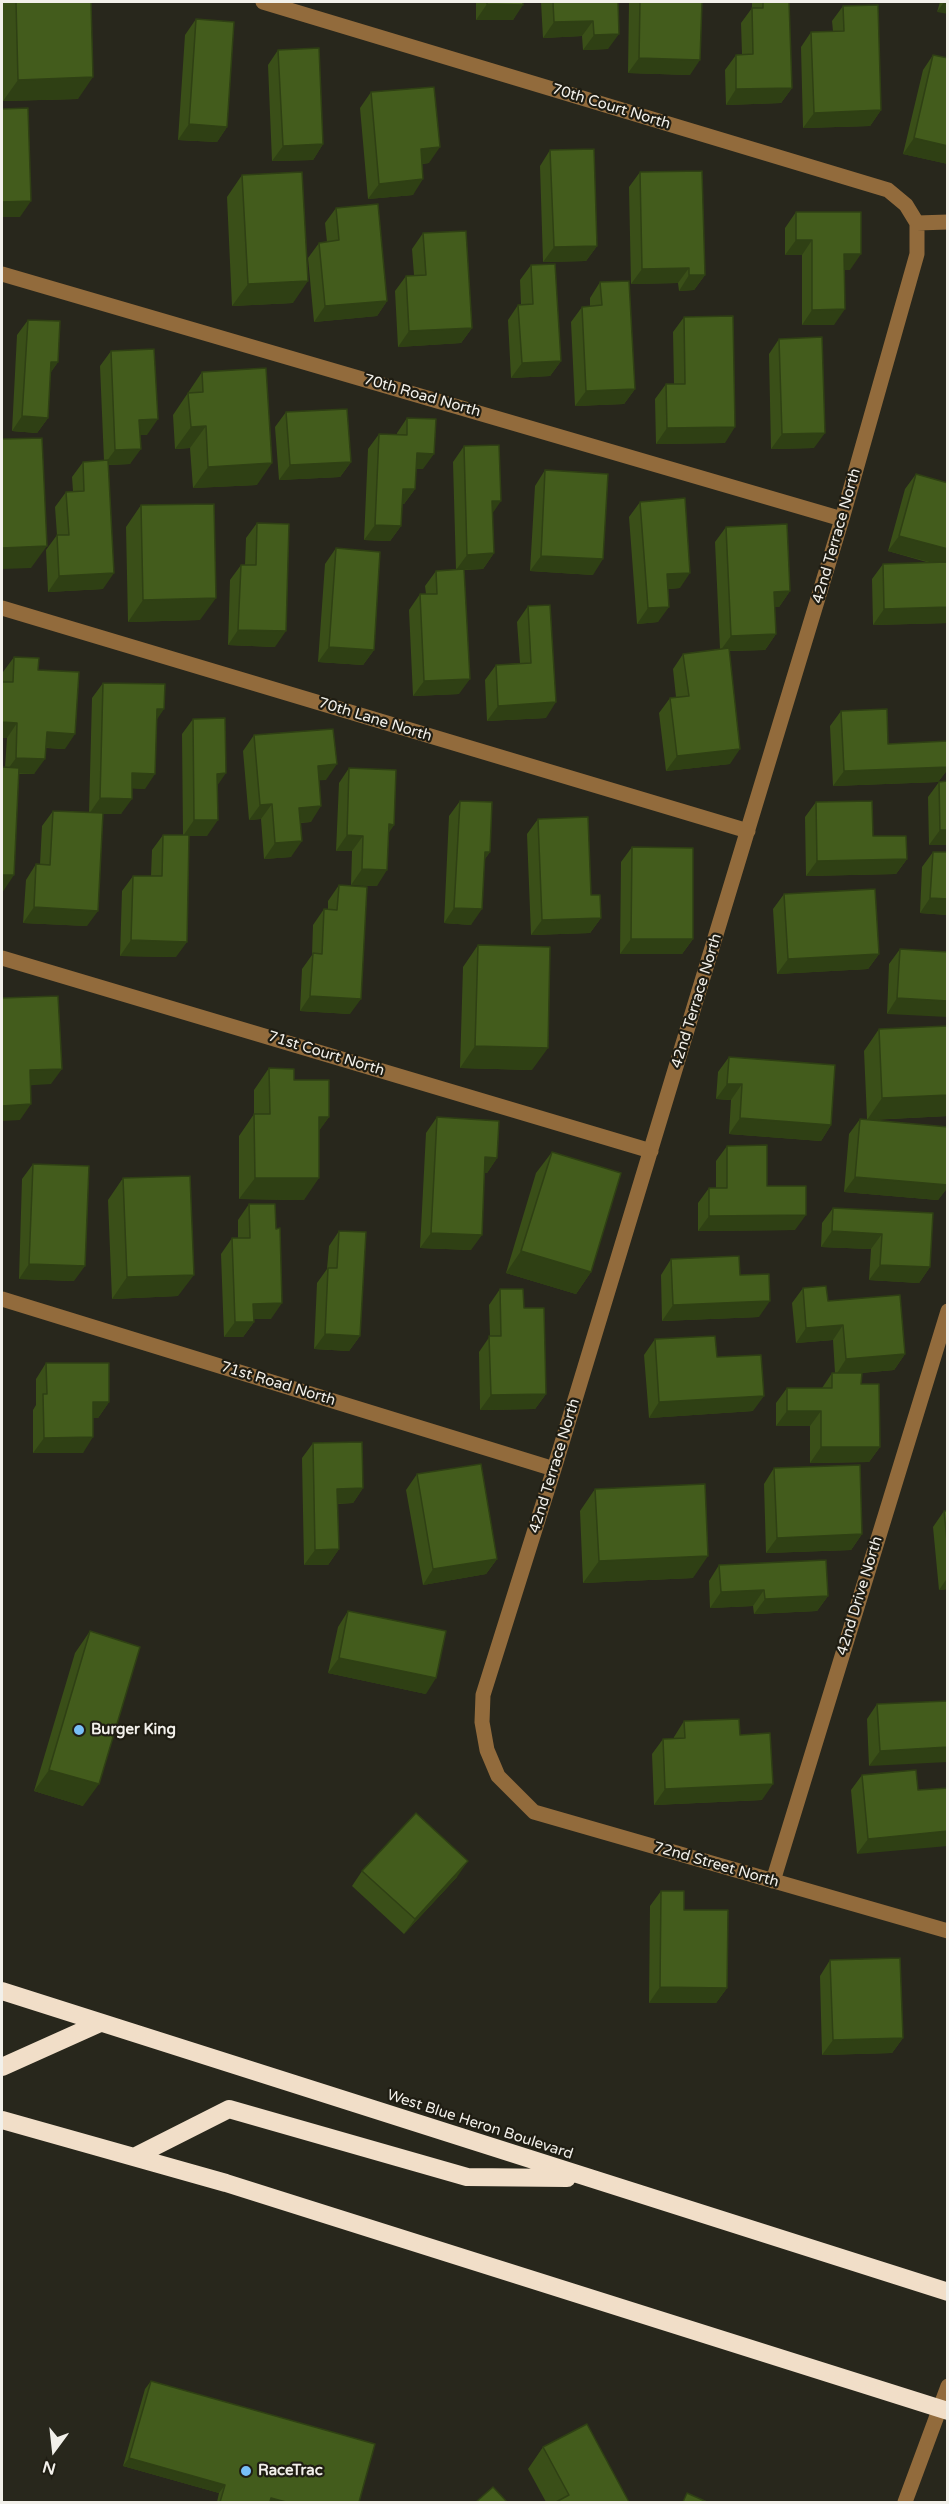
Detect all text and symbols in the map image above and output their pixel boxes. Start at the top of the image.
street label: 70th Court North [550,80,672,134]
street label: 70th Road North [361,371,483,421]
street label: 42nd Terrace North [809,466,865,606]
street label: 70th Lane North [316,694,434,746]
street label: 42nd Terrace North [668,932,726,1070]
street label: 71st Court North [266,1028,386,1080]
street label: 71st Road North [219,1358,337,1410]
street label: 42nd Terrace North [526,1397,584,1535]
street label: 42nd Drive North [833,1534,887,1658]
place label: Burger King [91,1721,176,1739]
marker: Burger King [72,1723,86,1737]
street label: 72nd Street North [651,1838,781,1892]
street label: West Blue Heron Boulevard [385,2086,575,2164]
north arrow [24,2420,84,2480]
text: N [41,2456,58,2479]
place label: RaceTrac [258,2462,323,2480]
marker: RaceTrac [239,2464,253,2478]

